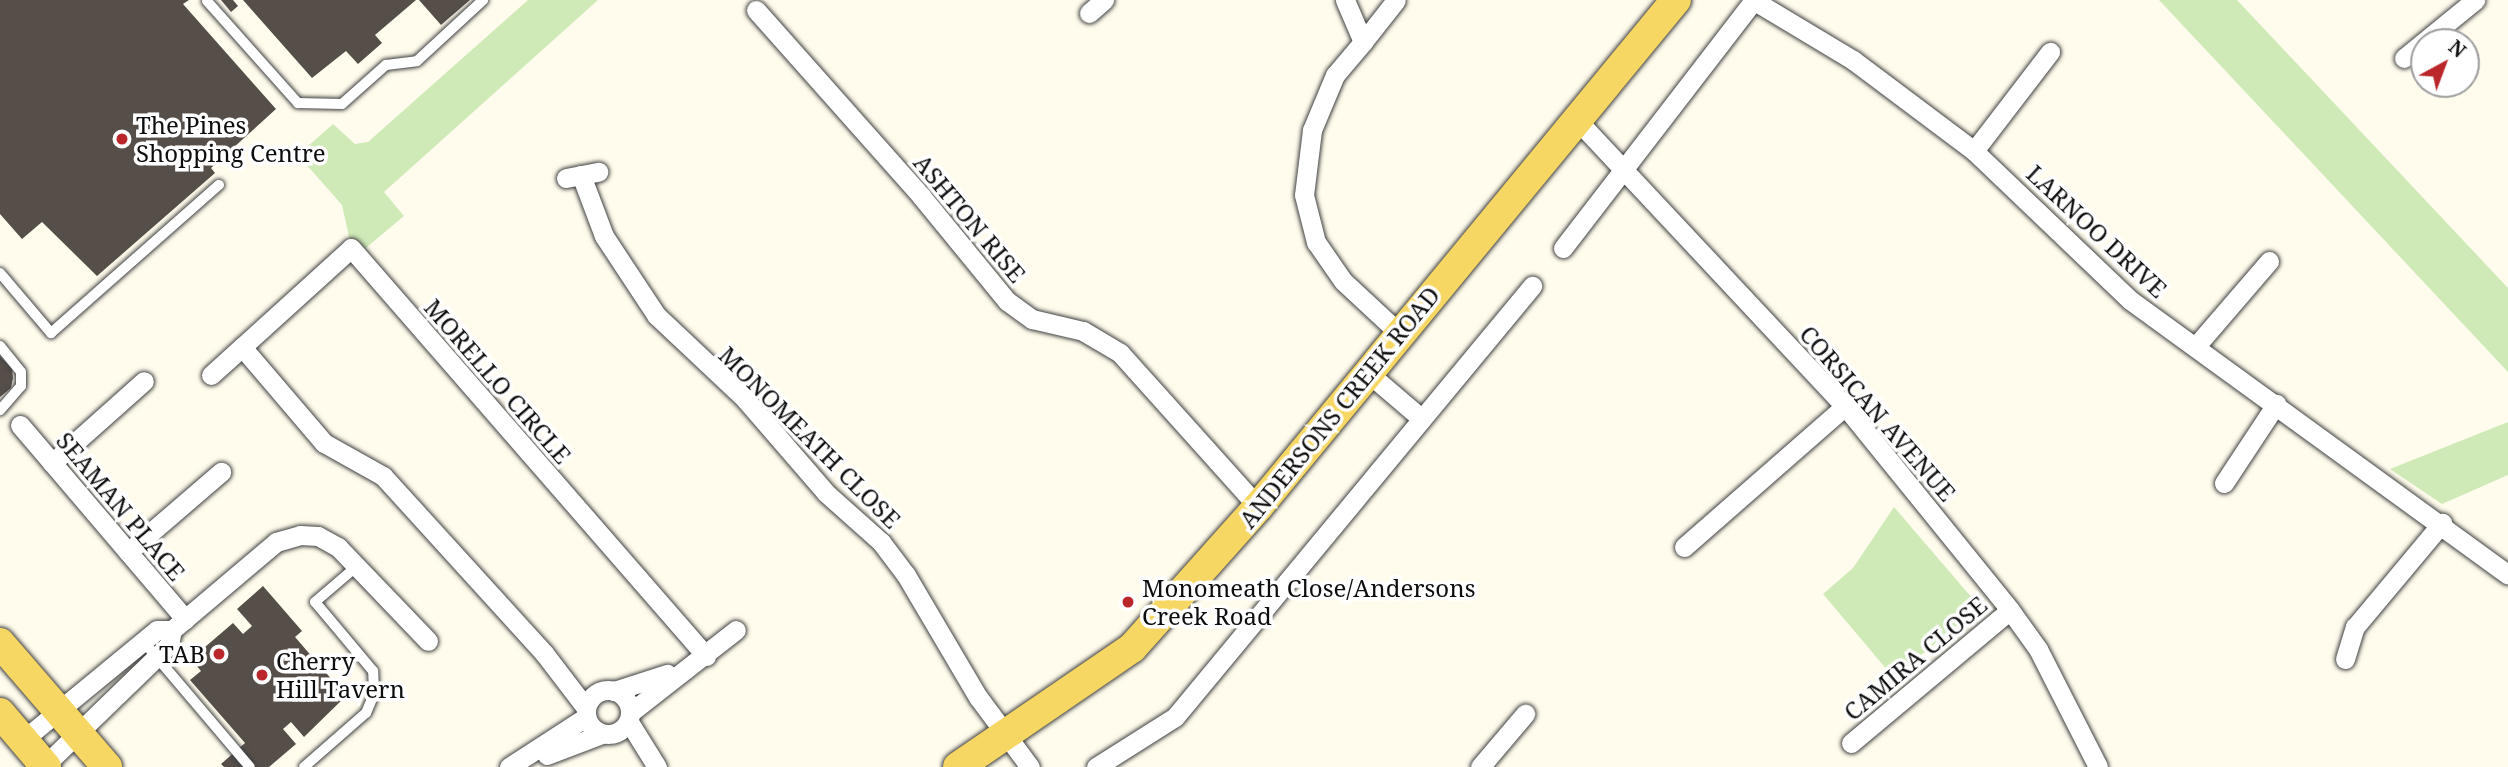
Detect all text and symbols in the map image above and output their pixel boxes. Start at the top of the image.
north arrow [2410,28,2480,98]
text: N [2443,34,2472,63]
place label: The Pines Shopping Centre [136,111,326,167]
marker: The Pines Shopping Centre [114,131,130,147]
street label: ASHTON RISE [908,148,1032,288]
street label: LARNOO DRIVE [2021,159,2173,303]
street label: ANDERSONS CREEK ROAD [1233,280,1445,534]
street label: MORELLO CIRCLE [419,293,577,469]
street label: CORSICAN AVENUE [1794,319,1962,507]
street label: MONOMEATH CLOSE [713,340,907,534]
street label: SEAMAN PLACE [51,426,191,586]
place label: Monomeath Close/Andersons Creek Road [1142,574,1476,630]
street label: CAMIRA CLOSE [1838,590,1992,726]
marker: Monomeath Close/Andersons Creek Road [1120,594,1136,610]
place label: TAB [159,640,205,668]
marker: TAB [211,646,227,662]
place label: Cherry Hill Tavern [276,647,405,703]
marker: Cherry Hill Tavern [254,667,270,683]

